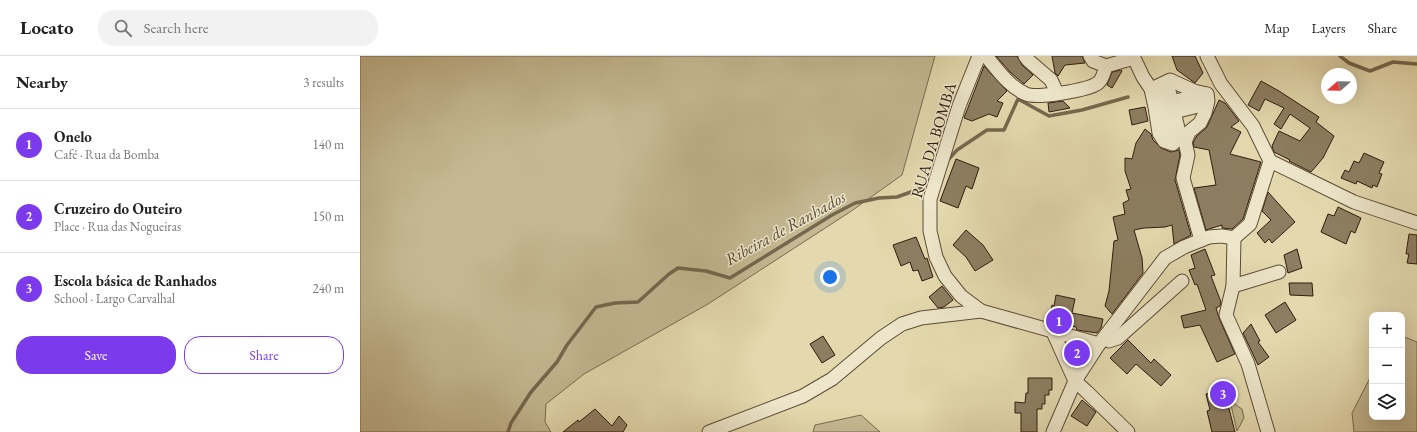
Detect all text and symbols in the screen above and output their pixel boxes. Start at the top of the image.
search box [98,10,378,46]
text: Locato [20,15,74,40]
icon: search [112,17,134,39]
text: Search here [144,18,209,37]
text: Map [1264,19,1289,37]
text: Layers [1311,19,1346,37]
text: Share [1368,19,1397,37]
north arrow [1321,68,1357,104]
text: Nearby [16,71,68,93]
text: 3 results [303,74,344,91]
street label: RUA DA BOMBA [906,79,961,201]
text: Onelo [54,127,92,146]
text: 1 [26,136,32,153]
text: 140 m [313,136,344,153]
text: Café · Rua da Bomba [54,146,159,163]
water label: Ribeira de Ranhados [721,186,850,270]
text: Cruzeiro do Outeiro [54,199,182,218]
text: 2 [26,208,32,225]
text: 150 m [313,208,344,225]
text: Place · Rua das Nogueiras [54,218,181,235]
your location [820,267,840,287]
text: Escola básica de Ranhados [54,271,217,290]
text: 3 [26,280,32,297]
text: 240 m [313,280,344,297]
text: School · Largo Carvalhal [54,290,175,307]
pin: 1 [1046,306,1072,336]
map controls [1369,312,1405,420]
button: + [1369,312,1405,348]
button: Save [16,336,176,374]
button: Share [184,336,344,374]
pin: 2 [1064,338,1090,368]
button: − [1369,348,1405,384]
pin: 3 [1210,379,1236,409]
button: layers [1369,384,1405,420]

